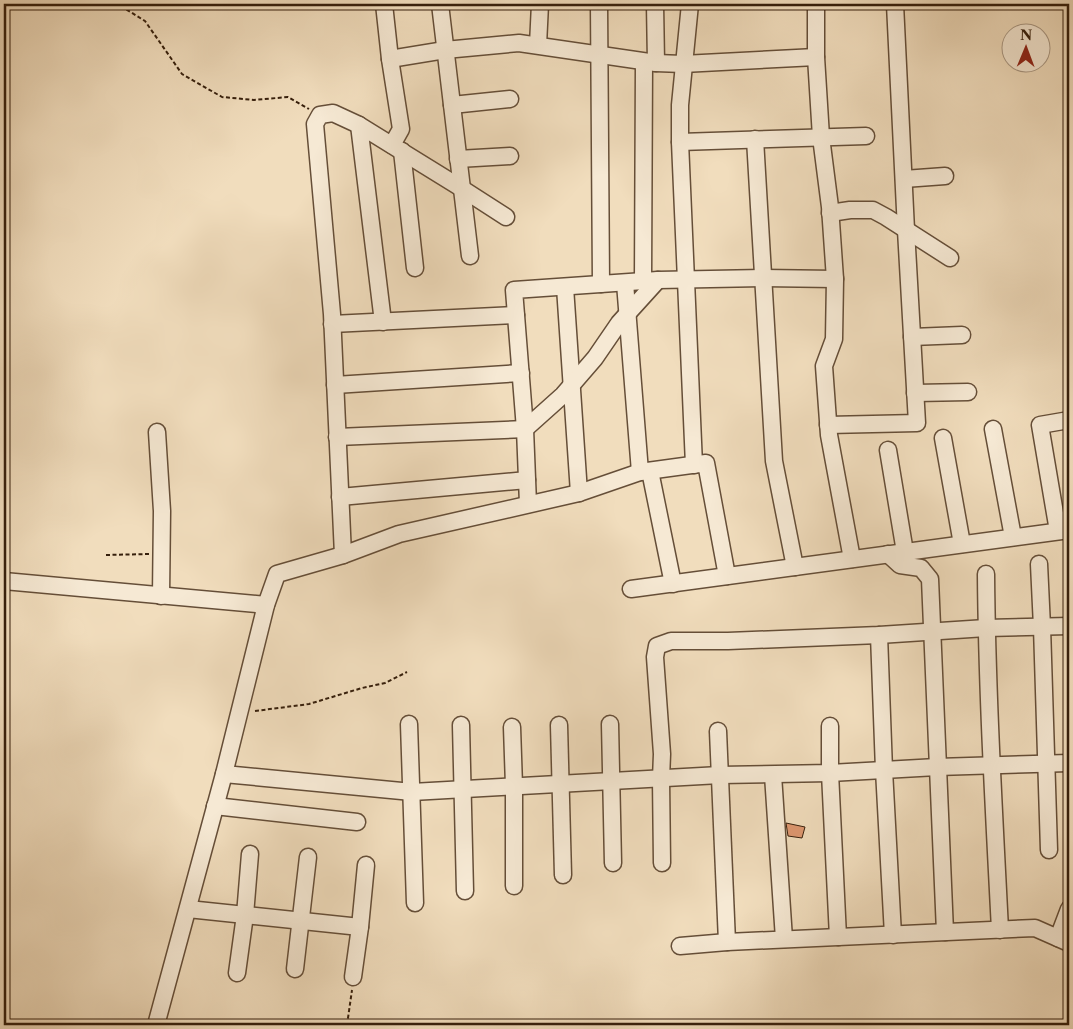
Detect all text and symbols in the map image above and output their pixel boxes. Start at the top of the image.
north arrow [1000,22,1050,72]
text: N [1020,26,1032,44]

